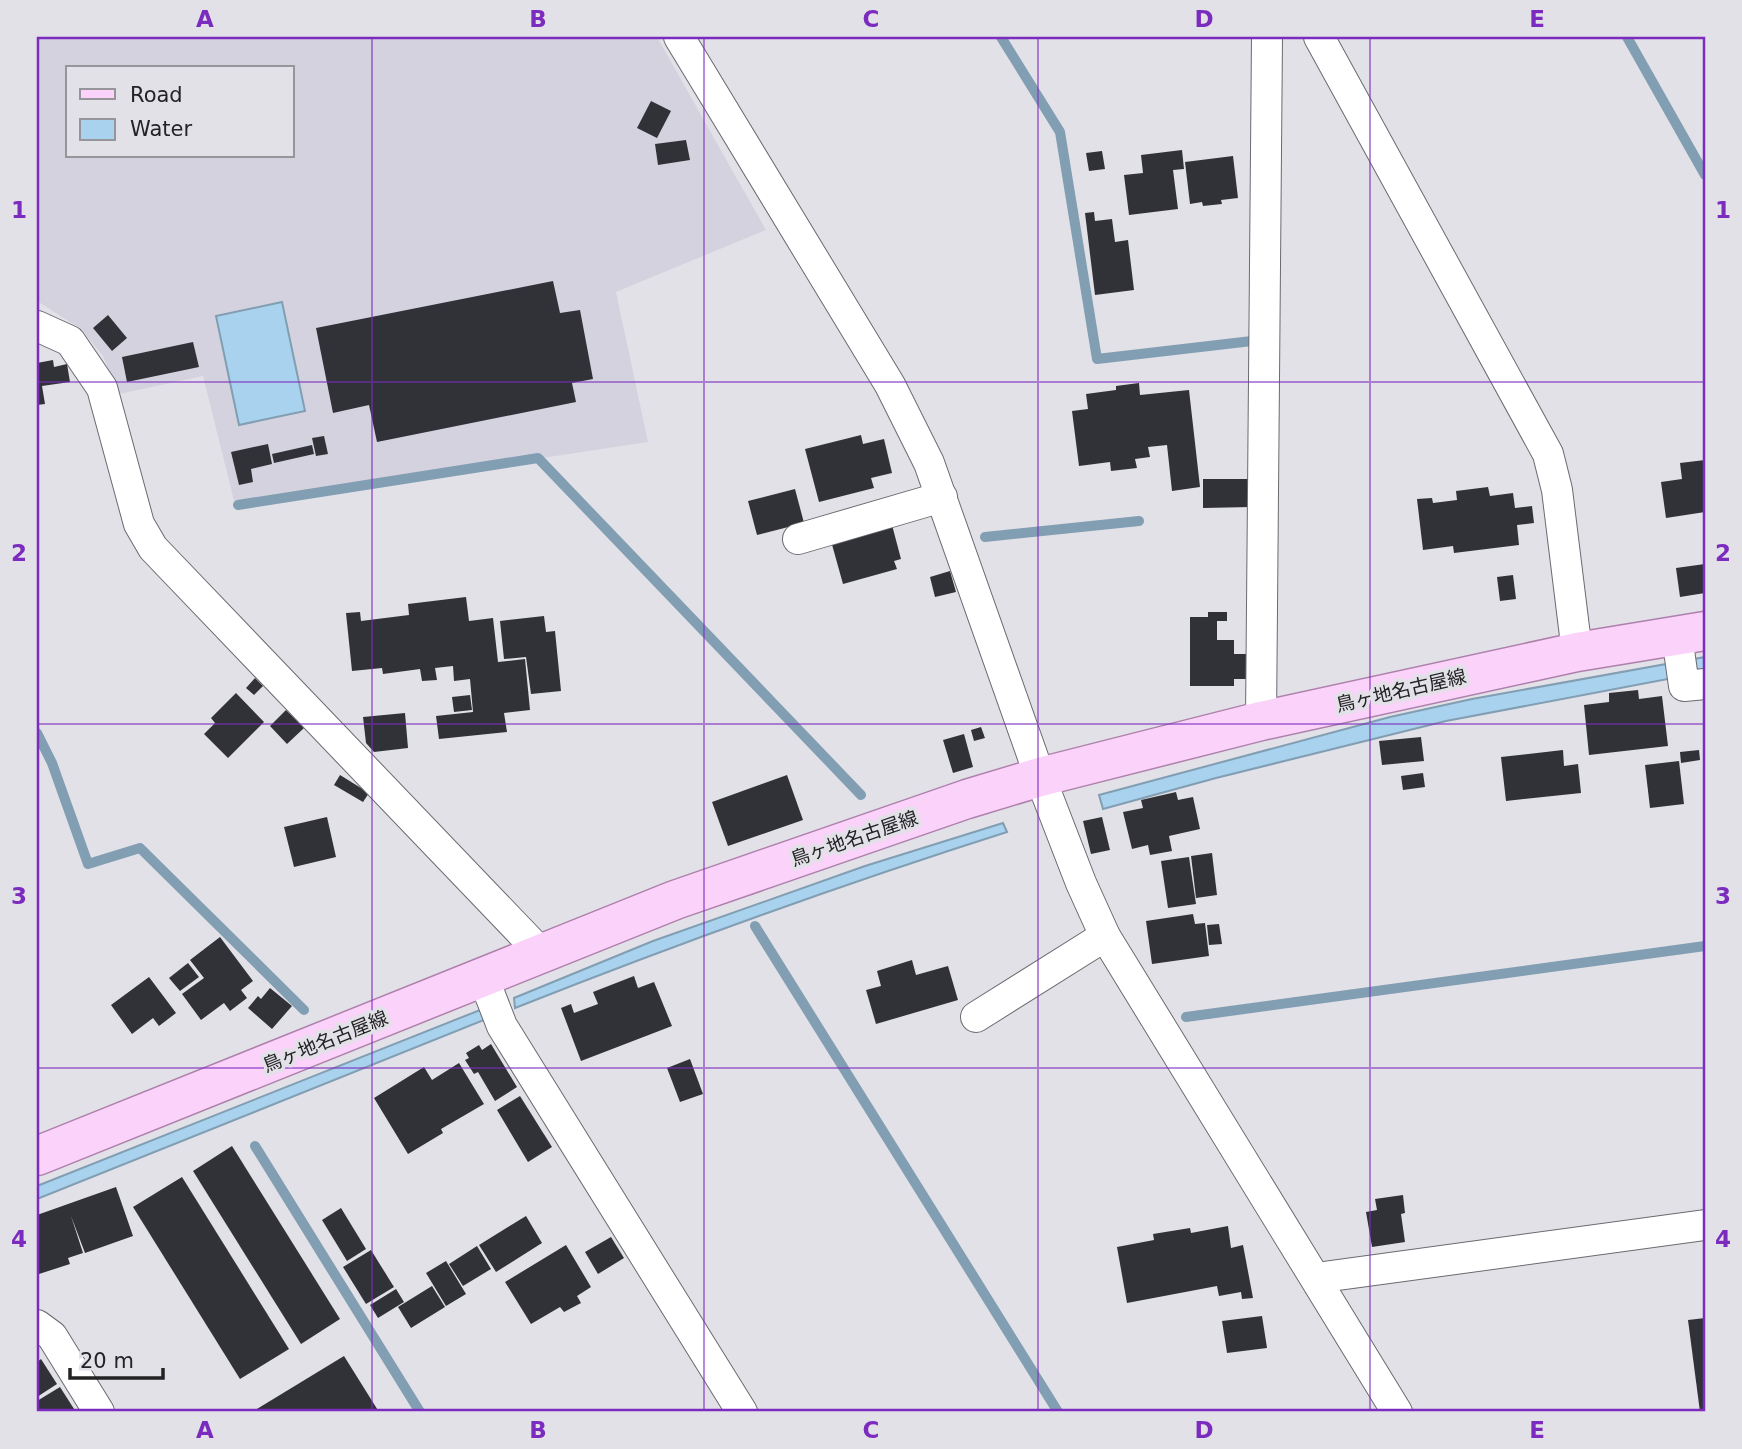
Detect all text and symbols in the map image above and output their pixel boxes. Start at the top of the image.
text: A [196,6,214,32]
text: B [529,6,547,32]
text: C [863,6,879,32]
text: D [1194,6,1214,32]
text: E [1529,6,1545,32]
legend [66,66,294,158]
text: Road [130,83,183,107]
text: Water [130,117,192,141]
text: 1 [11,197,27,223]
text: 1 [1715,197,1731,223]
text: 2 [11,540,27,566]
text: 2 [1715,540,1731,566]
street label: 鳥ヶ地名古屋線 [1334,664,1468,716]
street label: 鳥ヶ地名古屋線 [788,806,920,870]
text: 3 [11,883,27,909]
text: 3 [1715,883,1731,909]
street label: 鳥ヶ地名古屋線 [259,1006,391,1076]
text: 4 [11,1226,27,1252]
text: 4 [1715,1226,1731,1252]
scale bar [70,1337,163,1381]
text: 20 m [80,1349,134,1373]
text: A [196,1417,214,1443]
text: B [529,1417,547,1443]
text: C [863,1417,879,1443]
text: D [1194,1417,1214,1443]
text: E [1529,1417,1545,1443]

